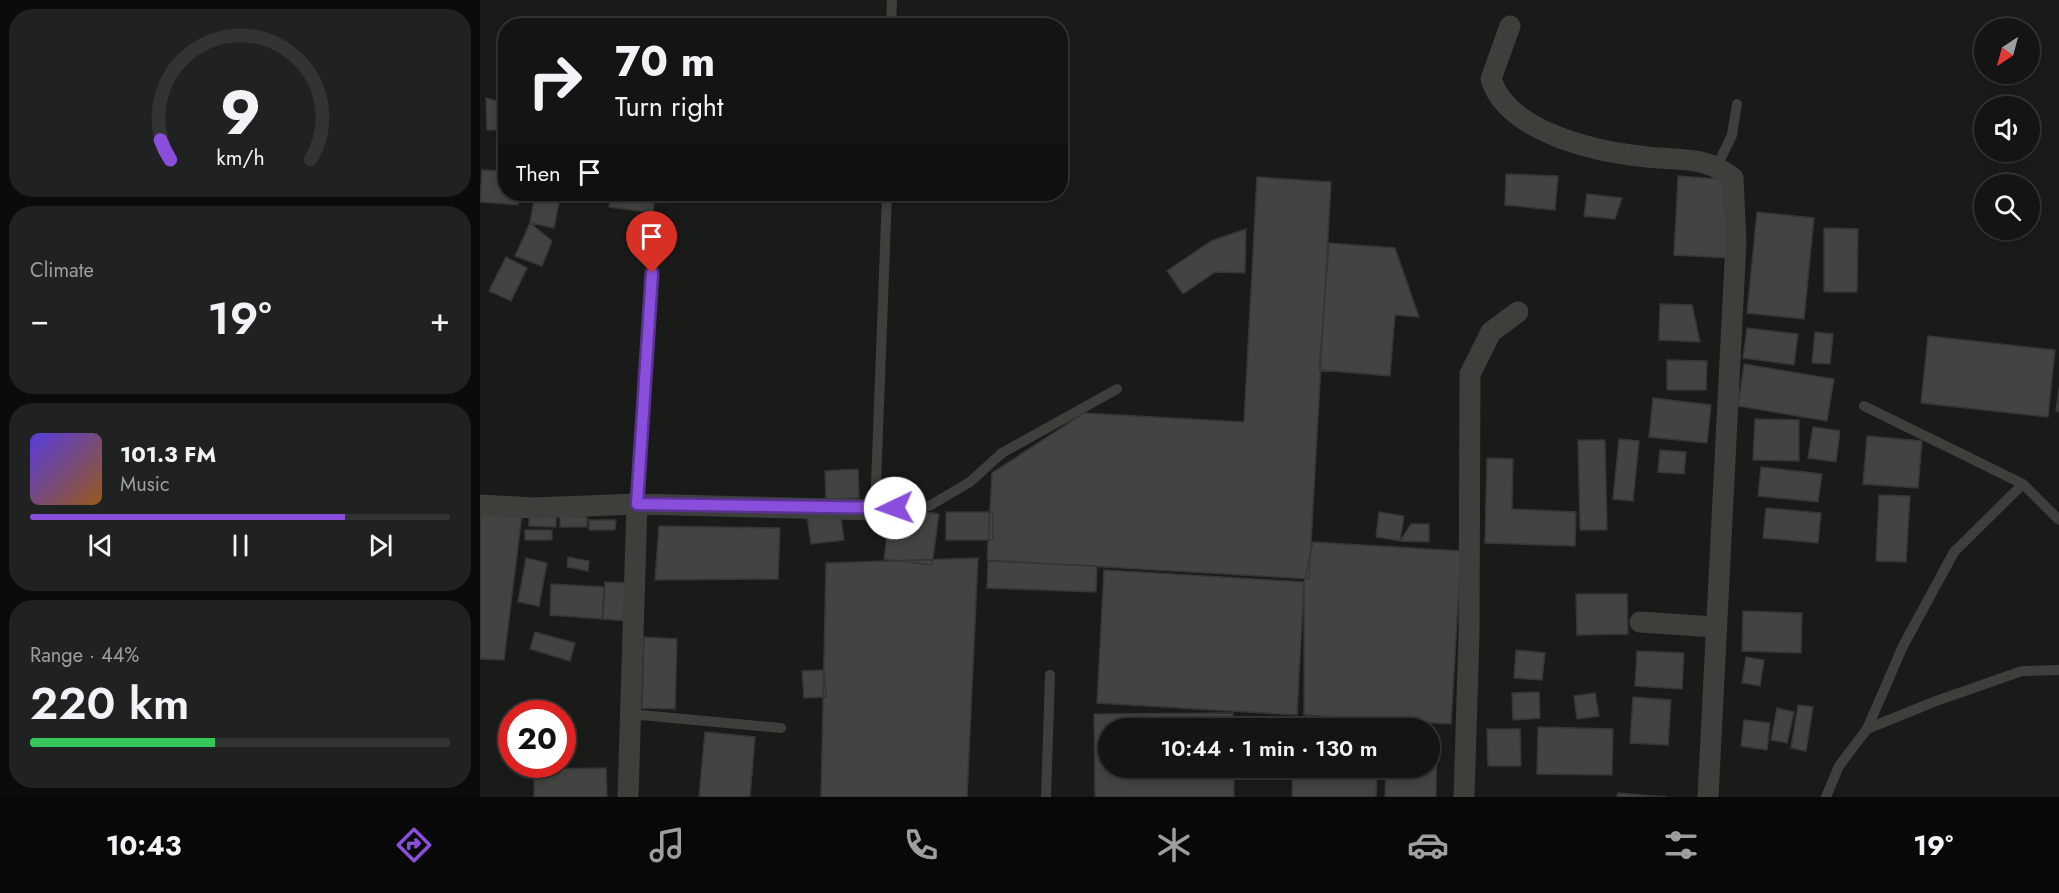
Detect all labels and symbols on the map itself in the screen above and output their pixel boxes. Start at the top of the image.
north arrow [1974,18,2040,84]
pin [626,211,677,273]
position arrow [863,476,927,540]
speed limit sign: 20 [498,700,576,778]

